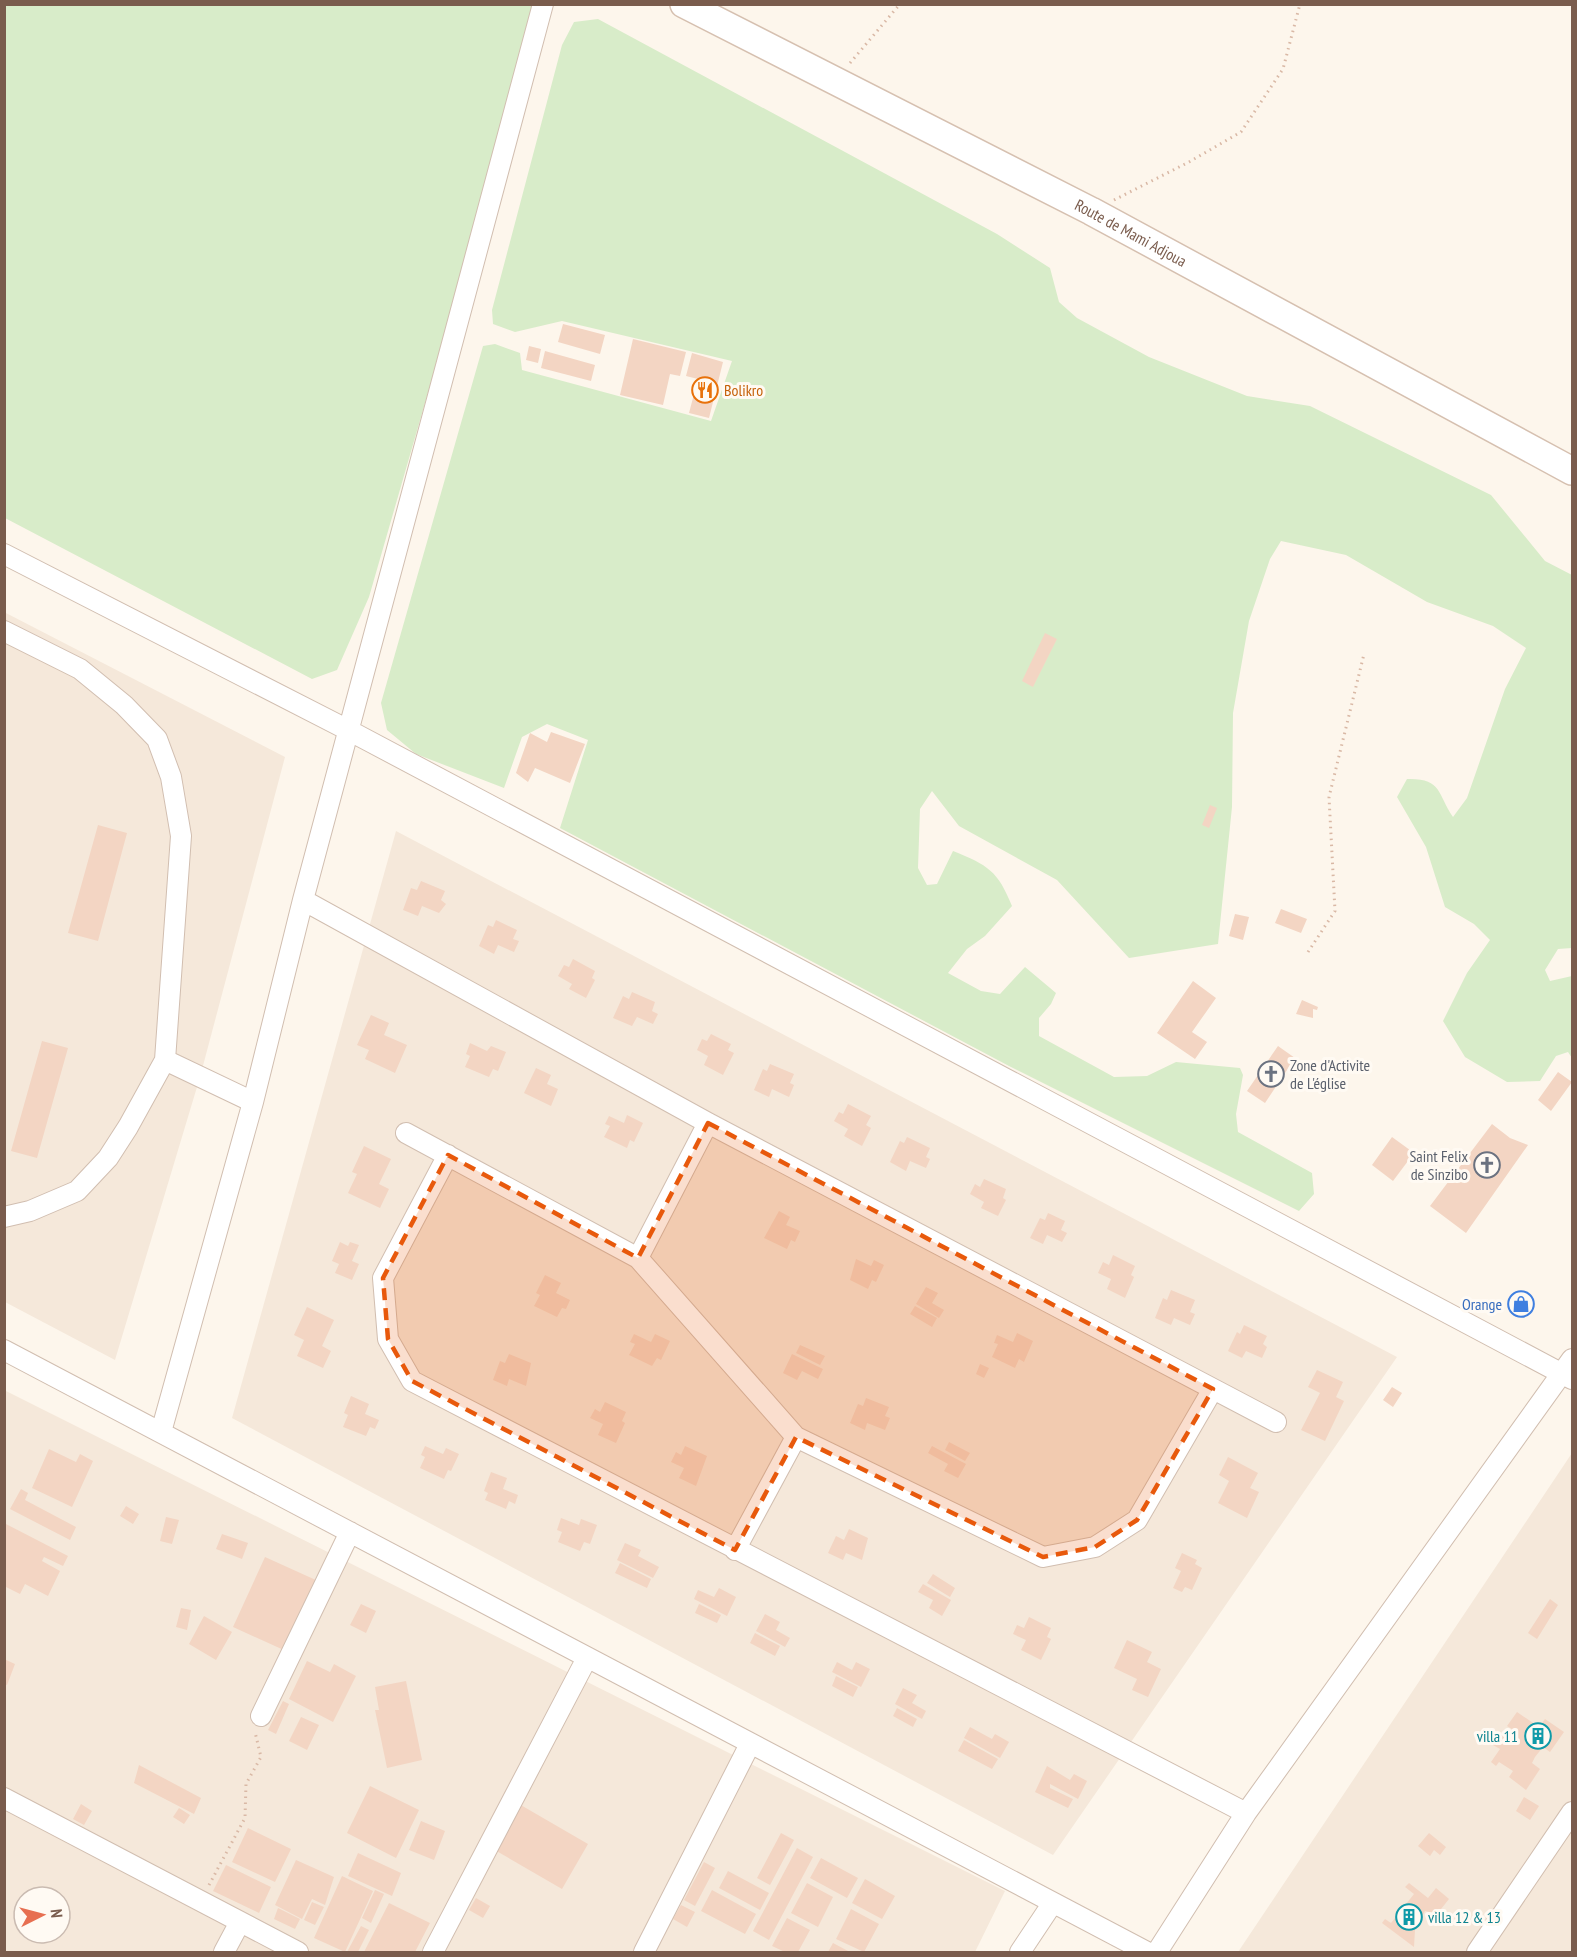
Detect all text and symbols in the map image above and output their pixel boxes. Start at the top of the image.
street label: Route de Mami Adjoua [1072,195,1190,271]
restaurant icon: Bolikro [690,375,720,405]
place label: Bolikro [724,380,763,400]
place label: Zone d'Activite de L'église [1290,1055,1370,1093]
church icon: Zone d'Activite de L'église [1256,1059,1286,1089]
place label: Saint Felix de Sinzibo [1409,1146,1468,1184]
church icon: Saint Felix de Sinzibo [1472,1150,1502,1180]
shop icon: Orange [1506,1289,1536,1319]
place label: Orange [1462,1294,1502,1314]
building icon: villa 11 [1523,1721,1553,1751]
place label: villa 11 [1477,1726,1518,1746]
north arrow [12,1885,72,1945]
building icon: villa 12 & 13 [1394,1902,1424,1932]
place label: villa 12 & 13 [1428,1907,1501,1927]
text: N [47,1908,67,1919]

